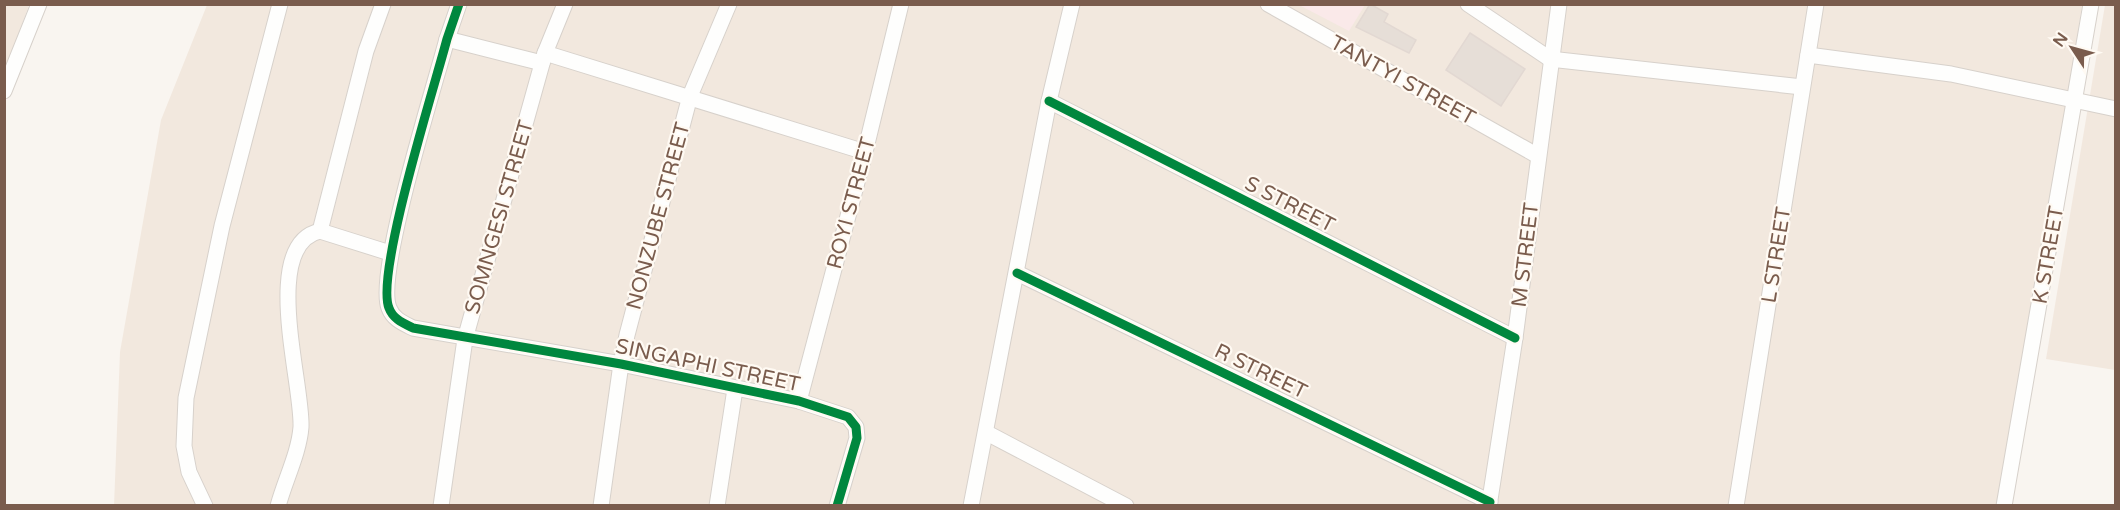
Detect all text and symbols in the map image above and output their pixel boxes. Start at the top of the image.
north arrow [2042,18,2102,78]
text: N [2049,29,2073,51]
street label: TANTYI STREET [1326,30,1480,131]
street label: SOMNGESI STREET [460,117,539,317]
street label: NONZUBE STREET [621,119,696,313]
street label: ROYI STREET [822,134,881,272]
street label: S STREET [1240,171,1339,238]
street label: M STREET [1507,201,1544,309]
street label: K STREET [2028,204,2069,306]
street label: L STREET [1757,205,1796,305]
street label: SINGAPHI STREET [613,334,803,397]
street label: R STREET [1210,338,1311,405]

